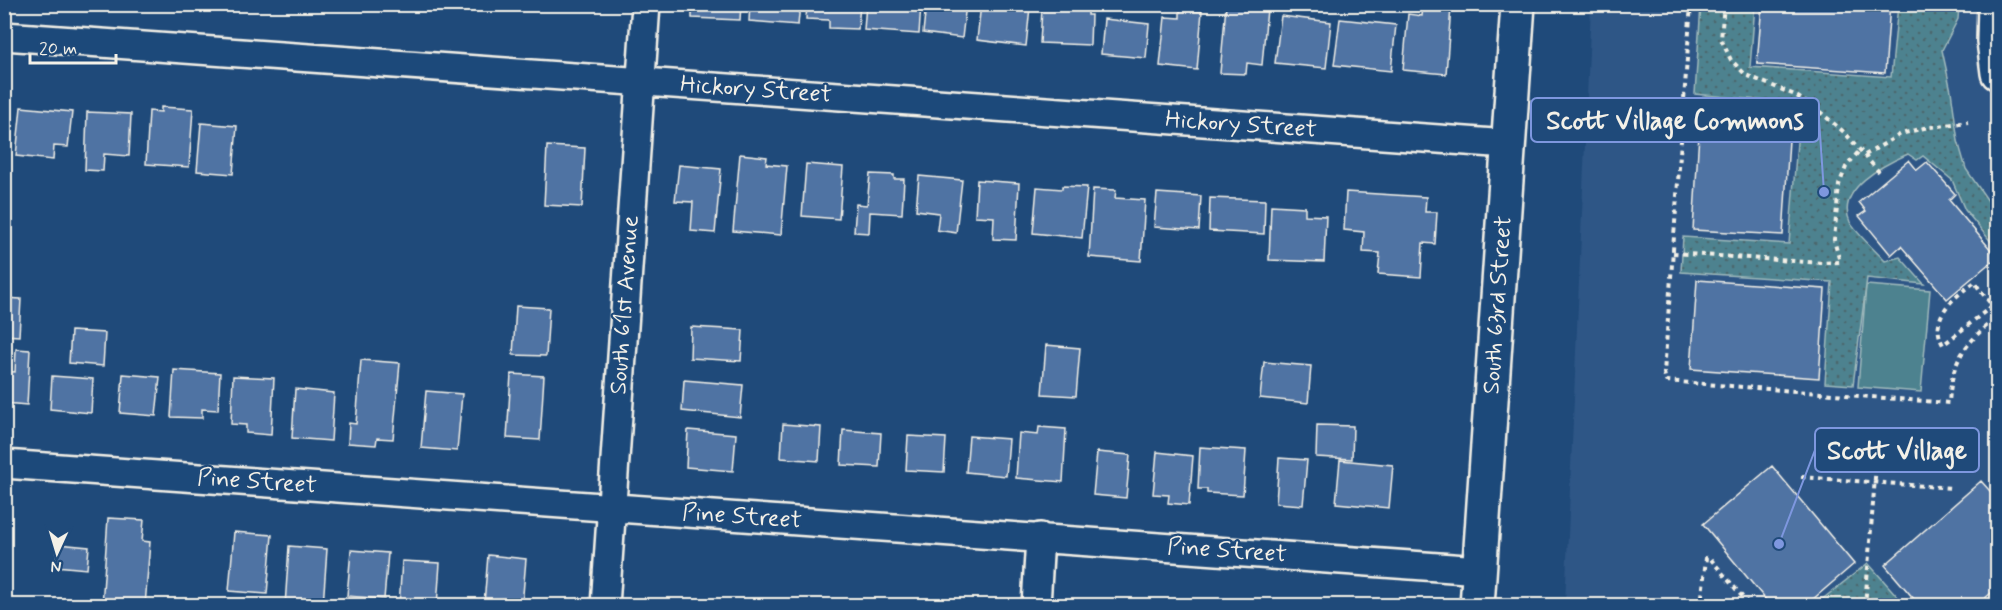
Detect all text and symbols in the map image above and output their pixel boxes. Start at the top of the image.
scale bar [30,27,116,65]
text: 20 m [39,37,77,61]
street label: Hickory Street [679,69,833,111]
callout: Scott Village Commons [1531,98,1819,142]
street label: Hickory Street [1164,104,1318,146]
text: Scott Village Commons [1546,105,1804,140]
street label: South 61st Avenue [603,214,647,396]
street label: South 63rd Street [1476,215,1520,395]
callout: Scott Village [1815,428,1979,472]
text: Scott Village [1827,435,1967,470]
street label: Pine Street [196,462,318,502]
street label: Pine Street [681,497,803,537]
north arrow [27,523,87,583]
street label: Pine Street [1166,531,1288,571]
text: N [50,556,62,577]

